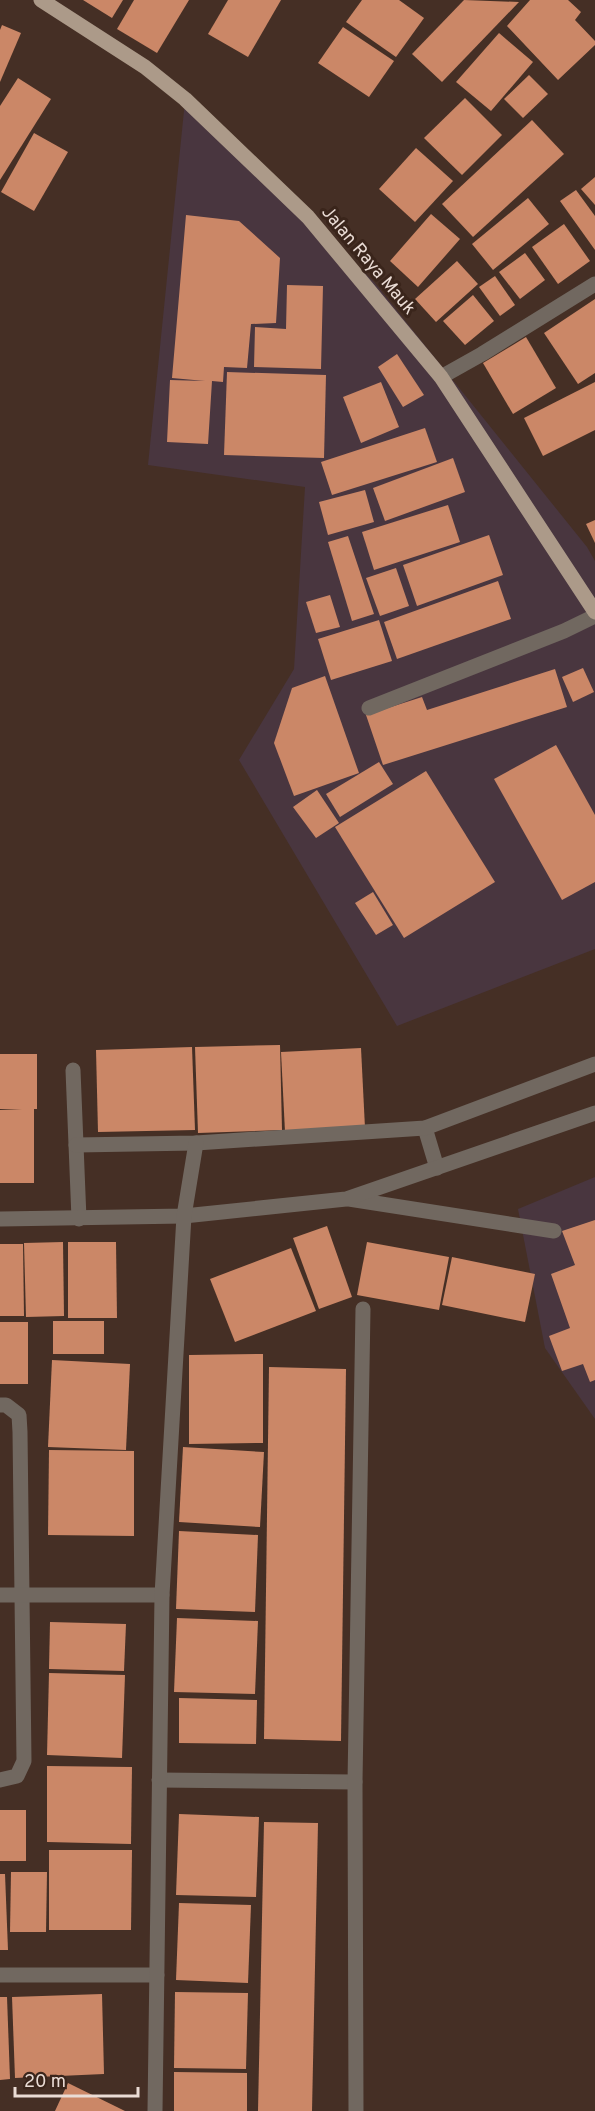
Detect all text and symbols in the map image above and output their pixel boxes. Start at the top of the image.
street label: Jalan Raya Mauk [316,202,420,320]
scale bar [15,2060,138,2098]
text: 20 m [24,2071,66,2094]

